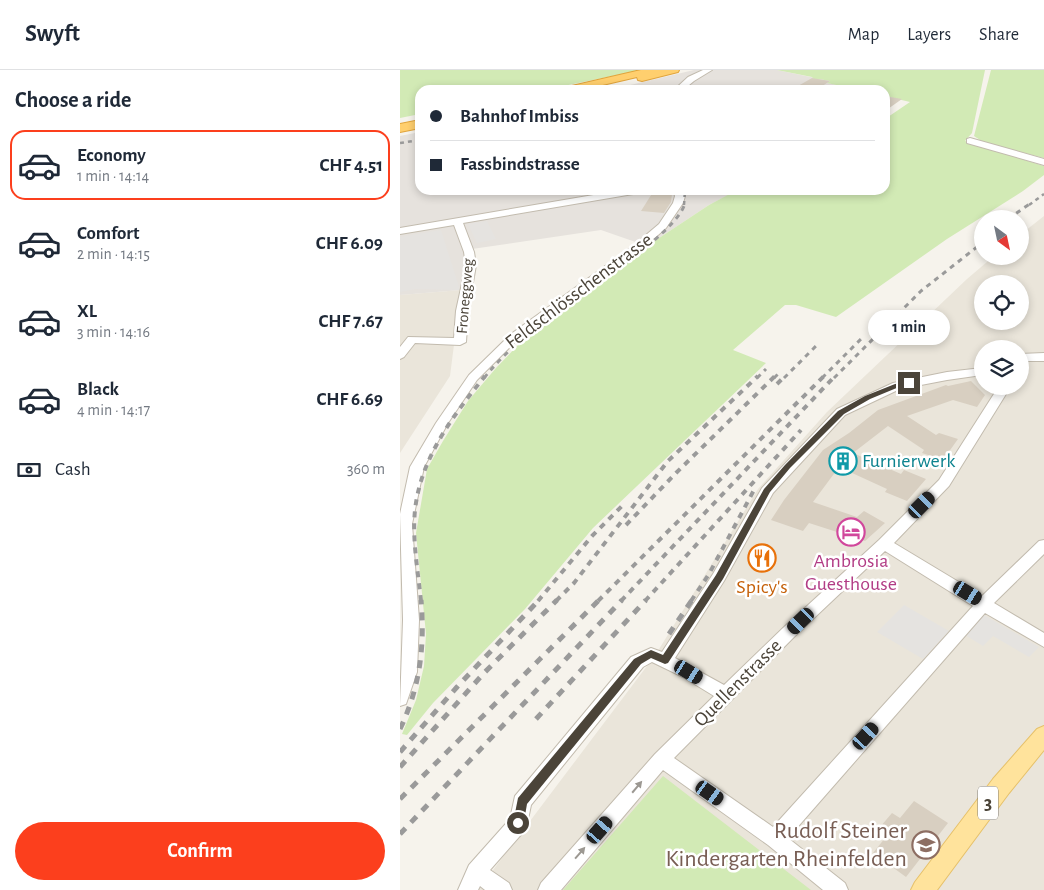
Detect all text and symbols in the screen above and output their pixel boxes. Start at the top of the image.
text: Swyft [25,22,80,46]
text: Map [848,26,879,44]
text: Layers [907,26,951,44]
text: Share [979,26,1019,44]
text: Choose a ride [15,89,131,111]
text: Bahnhof Imbiss [460,107,579,126]
icon: car [17,143,62,188]
text: Economy [77,146,146,165]
text: Fassbindstrasse [460,155,580,174]
text: CHF 4.51 [319,156,383,175]
text: 1 min · 14:14 [77,168,149,184]
north arrow [974,210,1029,265]
map controls [974,210,1029,395]
icon: car [17,221,62,266]
text: Comfort [77,224,139,243]
street label: Feldschlösschenstrasse [502,229,656,353]
text: CHF 6.09 [316,234,383,253]
text: 2 min · 14:15 [77,246,150,262]
street label: Froneggweg [454,257,476,334]
button: locate [974,275,1029,330]
icon: car [17,299,62,344]
text: XL [77,302,97,321]
callout: 1 min [868,310,950,346]
text: CHF 7.67 [318,312,383,331]
text: 1 min [892,319,926,335]
text: 3 min · 14:16 [77,324,150,340]
button: layers [974,340,1029,395]
route end [898,372,920,394]
icon: car [17,377,62,422]
text: Black [77,380,119,399]
text: CHF 6.69 [317,390,383,409]
text: 4 min · 14:17 [77,402,150,418]
building icon: Furnierwerk [828,446,858,476]
place label: Furnierwerk [862,451,955,471]
icon: cash [15,456,43,484]
text: Cash [55,460,91,479]
text: 360 m [347,461,385,477]
car [906,489,937,521]
hotel icon: Ambrosia Guesthouse [836,517,866,547]
restaurant icon: Spicy's [747,543,777,573]
place label: Ambrosia Guesthouse [805,551,897,594]
place label: Spicy's [736,577,788,597]
car [951,579,984,607]
car [785,605,817,637]
street label: Quellenstrasse [690,635,786,731]
car [672,658,705,686]
car [850,720,881,752]
car [693,778,726,808]
one-way arrow [632,781,643,794]
road number: 3 [978,786,998,820]
route start [507,812,529,834]
car [584,814,615,846]
place label: Rudolf Steiner Kindergarten Rheinfelden [665,819,907,871]
button: Confirm [15,822,385,880]
school or university icon: Rudolf Steiner Kindergarten Rheinfelden [911,830,941,860]
one-way arrow [575,847,586,860]

